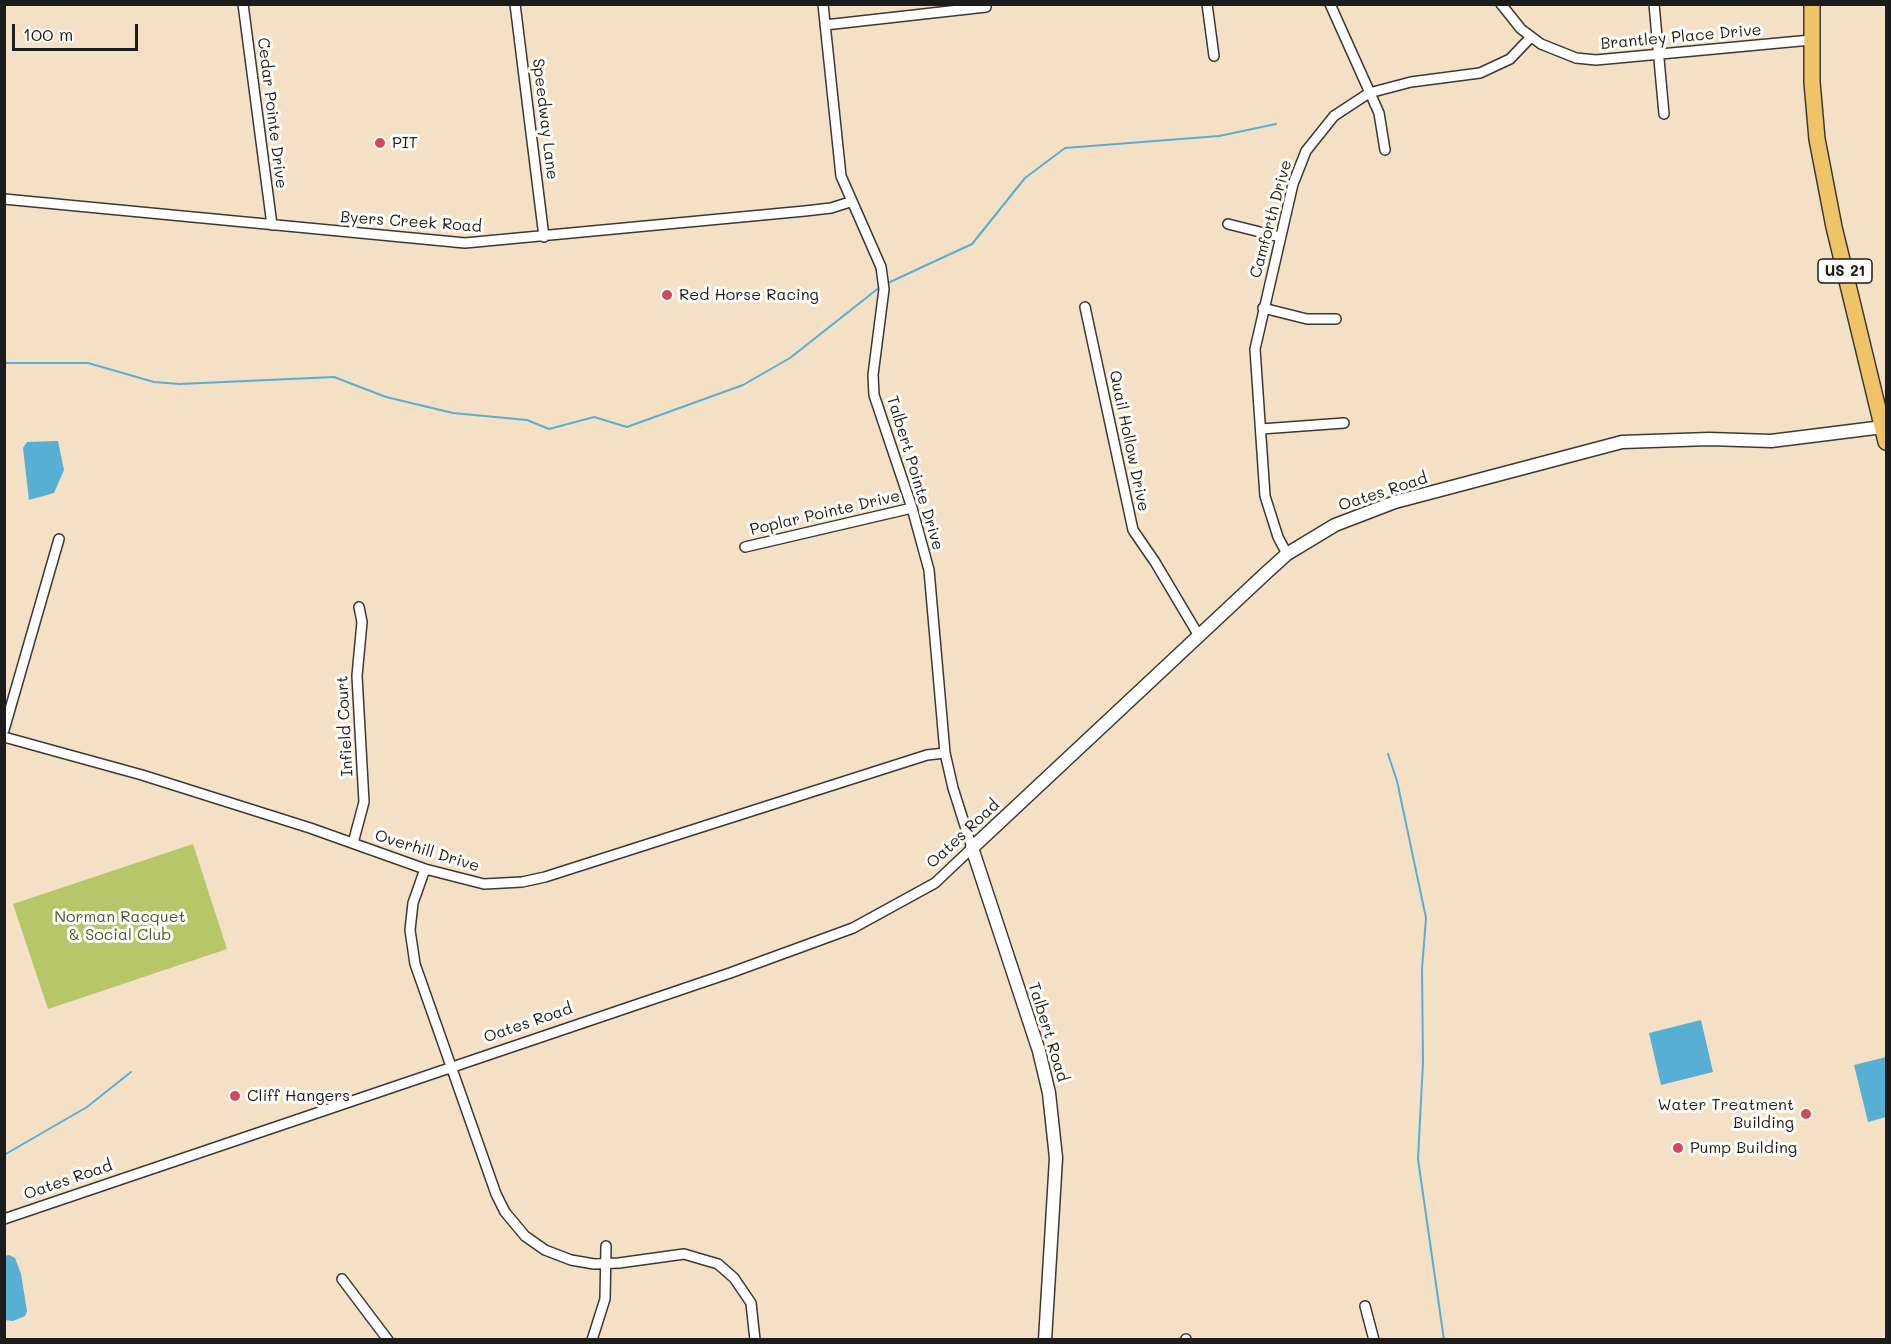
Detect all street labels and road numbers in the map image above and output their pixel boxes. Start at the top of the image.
street label: Brantley Place Drive [1600,20,1762,54]
street label: Cedar Pointe Drive [253,36,291,190]
street label: Speedway Lane [528,57,562,181]
street label: Camforth Drive [1246,158,1296,280]
street label: Byers Creek Road [340,207,482,237]
road number: US 21 [1818,259,1872,283]
street label: Quail Hollow Drive [1105,369,1153,513]
street label: Talbert Pointe Drive [882,393,948,553]
street label: Oates Road [1336,469,1430,515]
street label: Poplar Pointe Drive [748,486,902,540]
street label: Infield Court [333,675,357,777]
street label: Oates Road [923,795,1003,873]
street label: Overhill Drive [372,826,482,876]
street label: Talbert Road [1024,980,1072,1084]
street label: Oates Road [481,999,575,1047]
street label: Oates Road [21,1156,115,1204]

